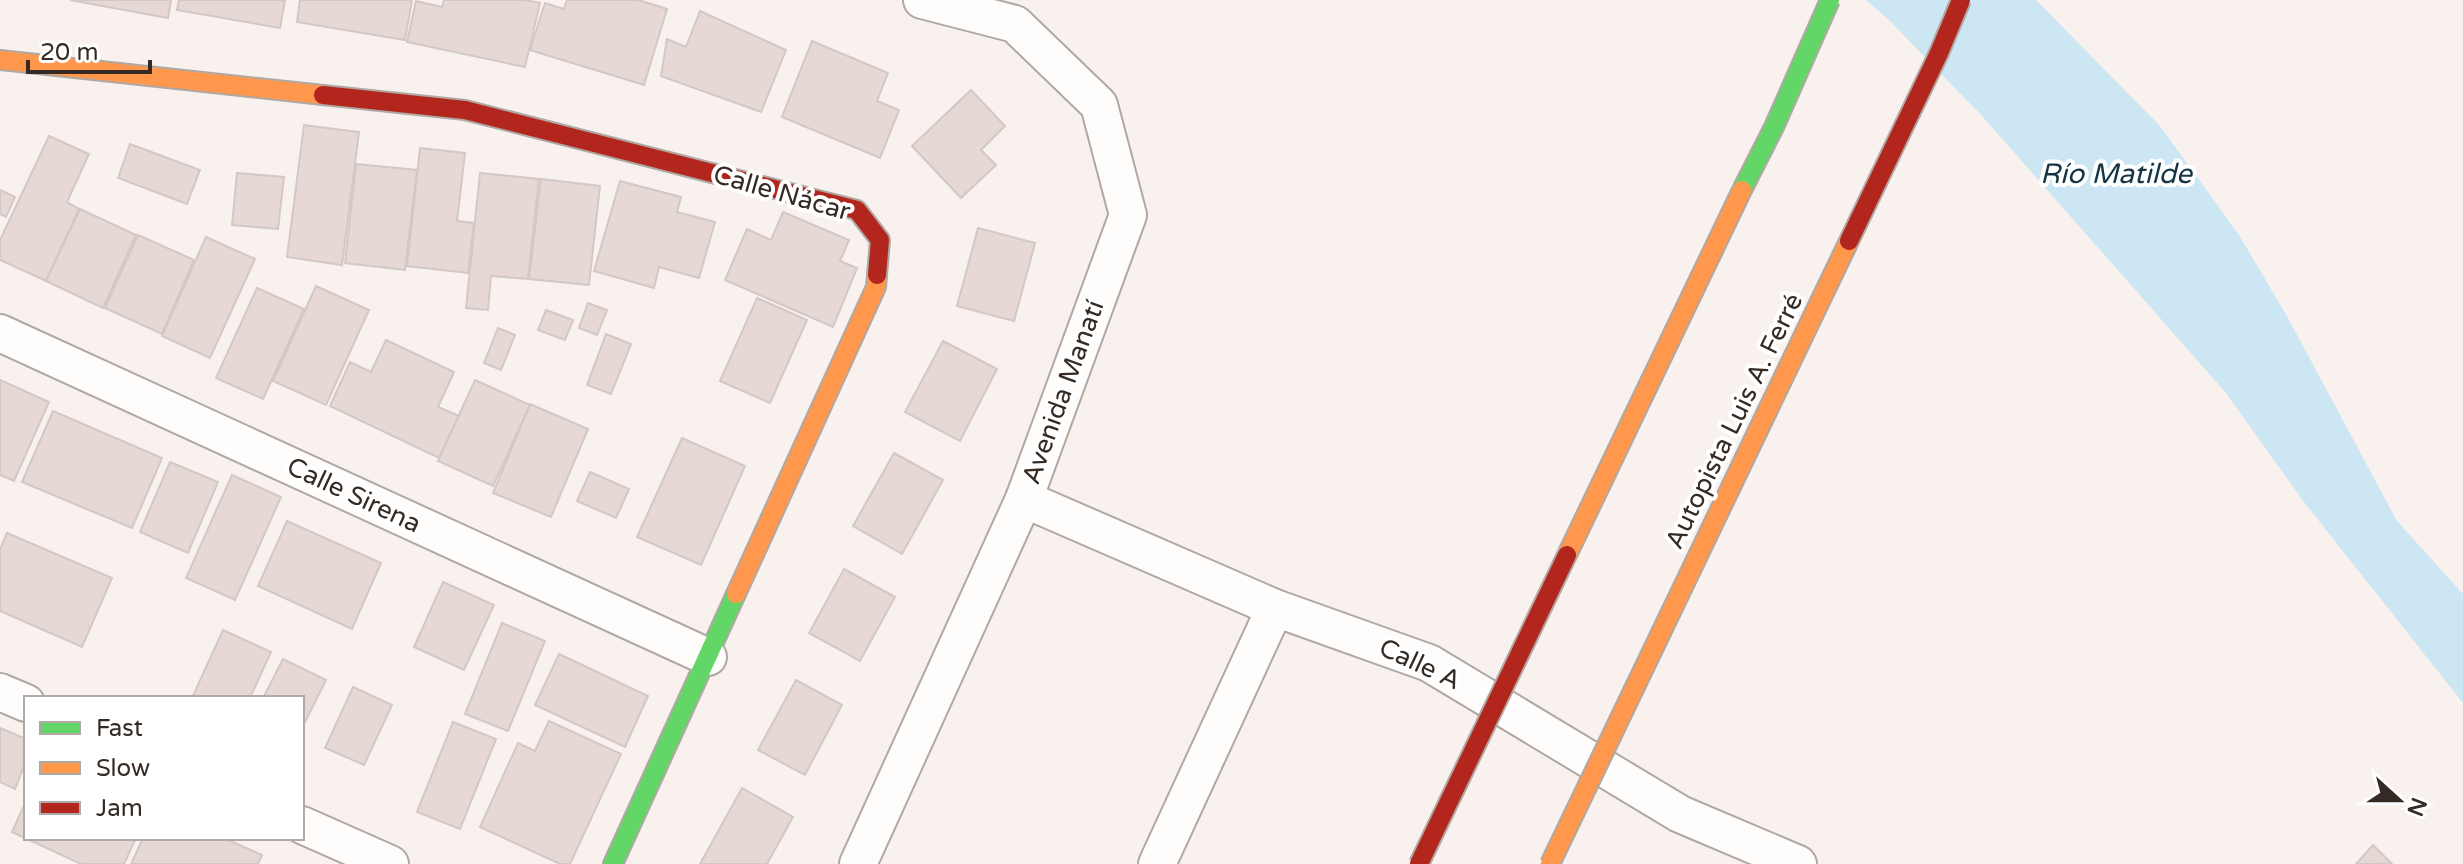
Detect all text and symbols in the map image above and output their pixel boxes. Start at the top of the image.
scale bar [28,24,150,74]
text: 20 m [40,38,98,67]
water label: Río Matilde [2040,157,2194,191]
street label: Calle Nácar [710,159,854,227]
street label: Autopista Luis A. Ferré [1659,288,1809,554]
street label: Avenida Manatí [1015,296,1111,488]
street label: Calle Sirena [282,451,426,539]
street label: Calle A [1374,632,1466,696]
legend [24,696,304,840]
text: Fast [96,714,143,743]
text: Slow [96,754,150,783]
north arrow [2359,760,2439,840]
text: Jam [96,794,143,823]
text: N [2401,794,2432,820]

